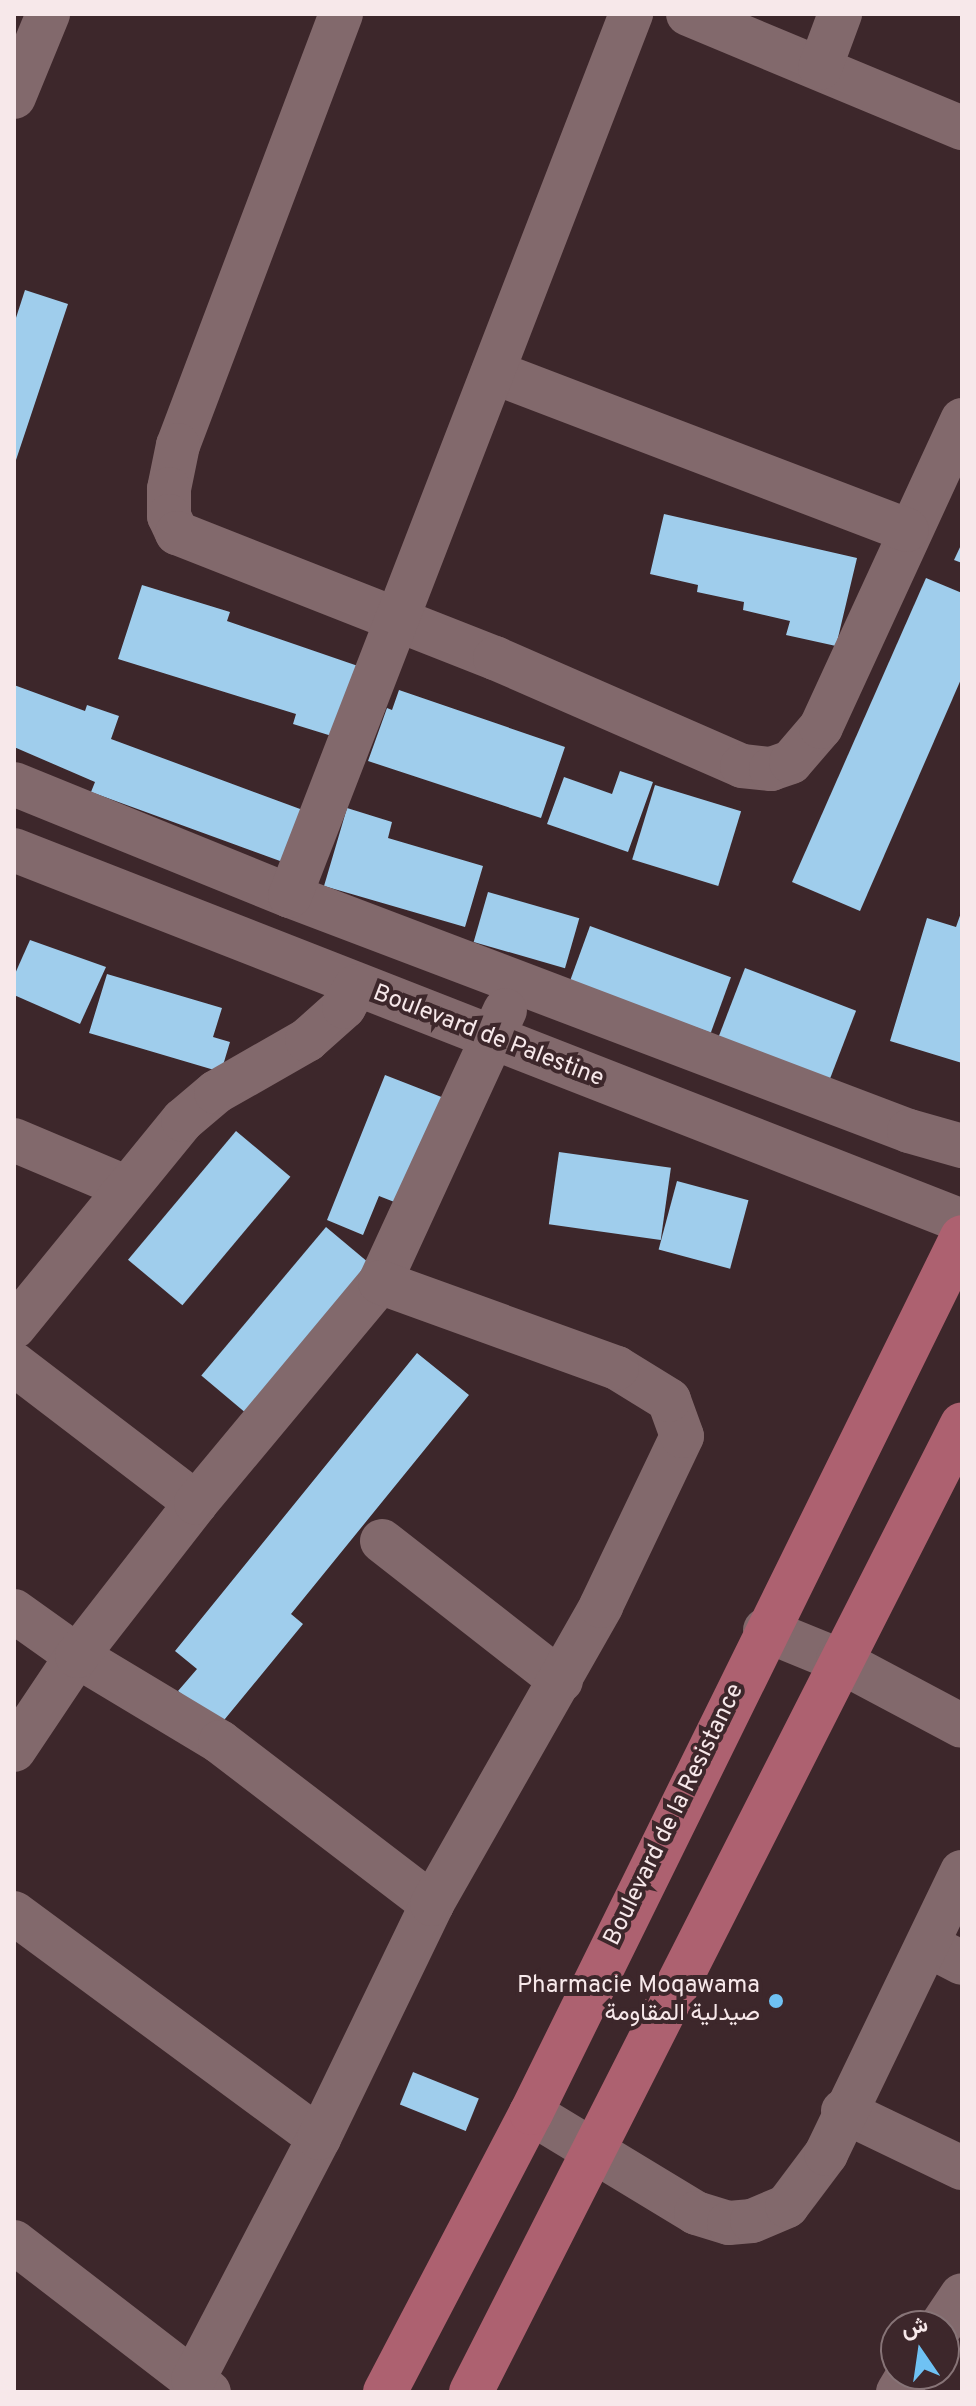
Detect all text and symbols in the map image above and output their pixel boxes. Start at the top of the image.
street label: Boulevard de Palestine [369,980,607,1094]
street label: Boulevard de la Resistance [599,1679,751,1951]
place label: Pharmacie Moqawama صيدلية المقاومة [517,1973,760,2029]
marker: Pharmacie Moqawama صيدلية المقاومة [767,1992,785,2010]
north arrow [880,2310,960,2390]
text: ش [899,2312,931,2344]

